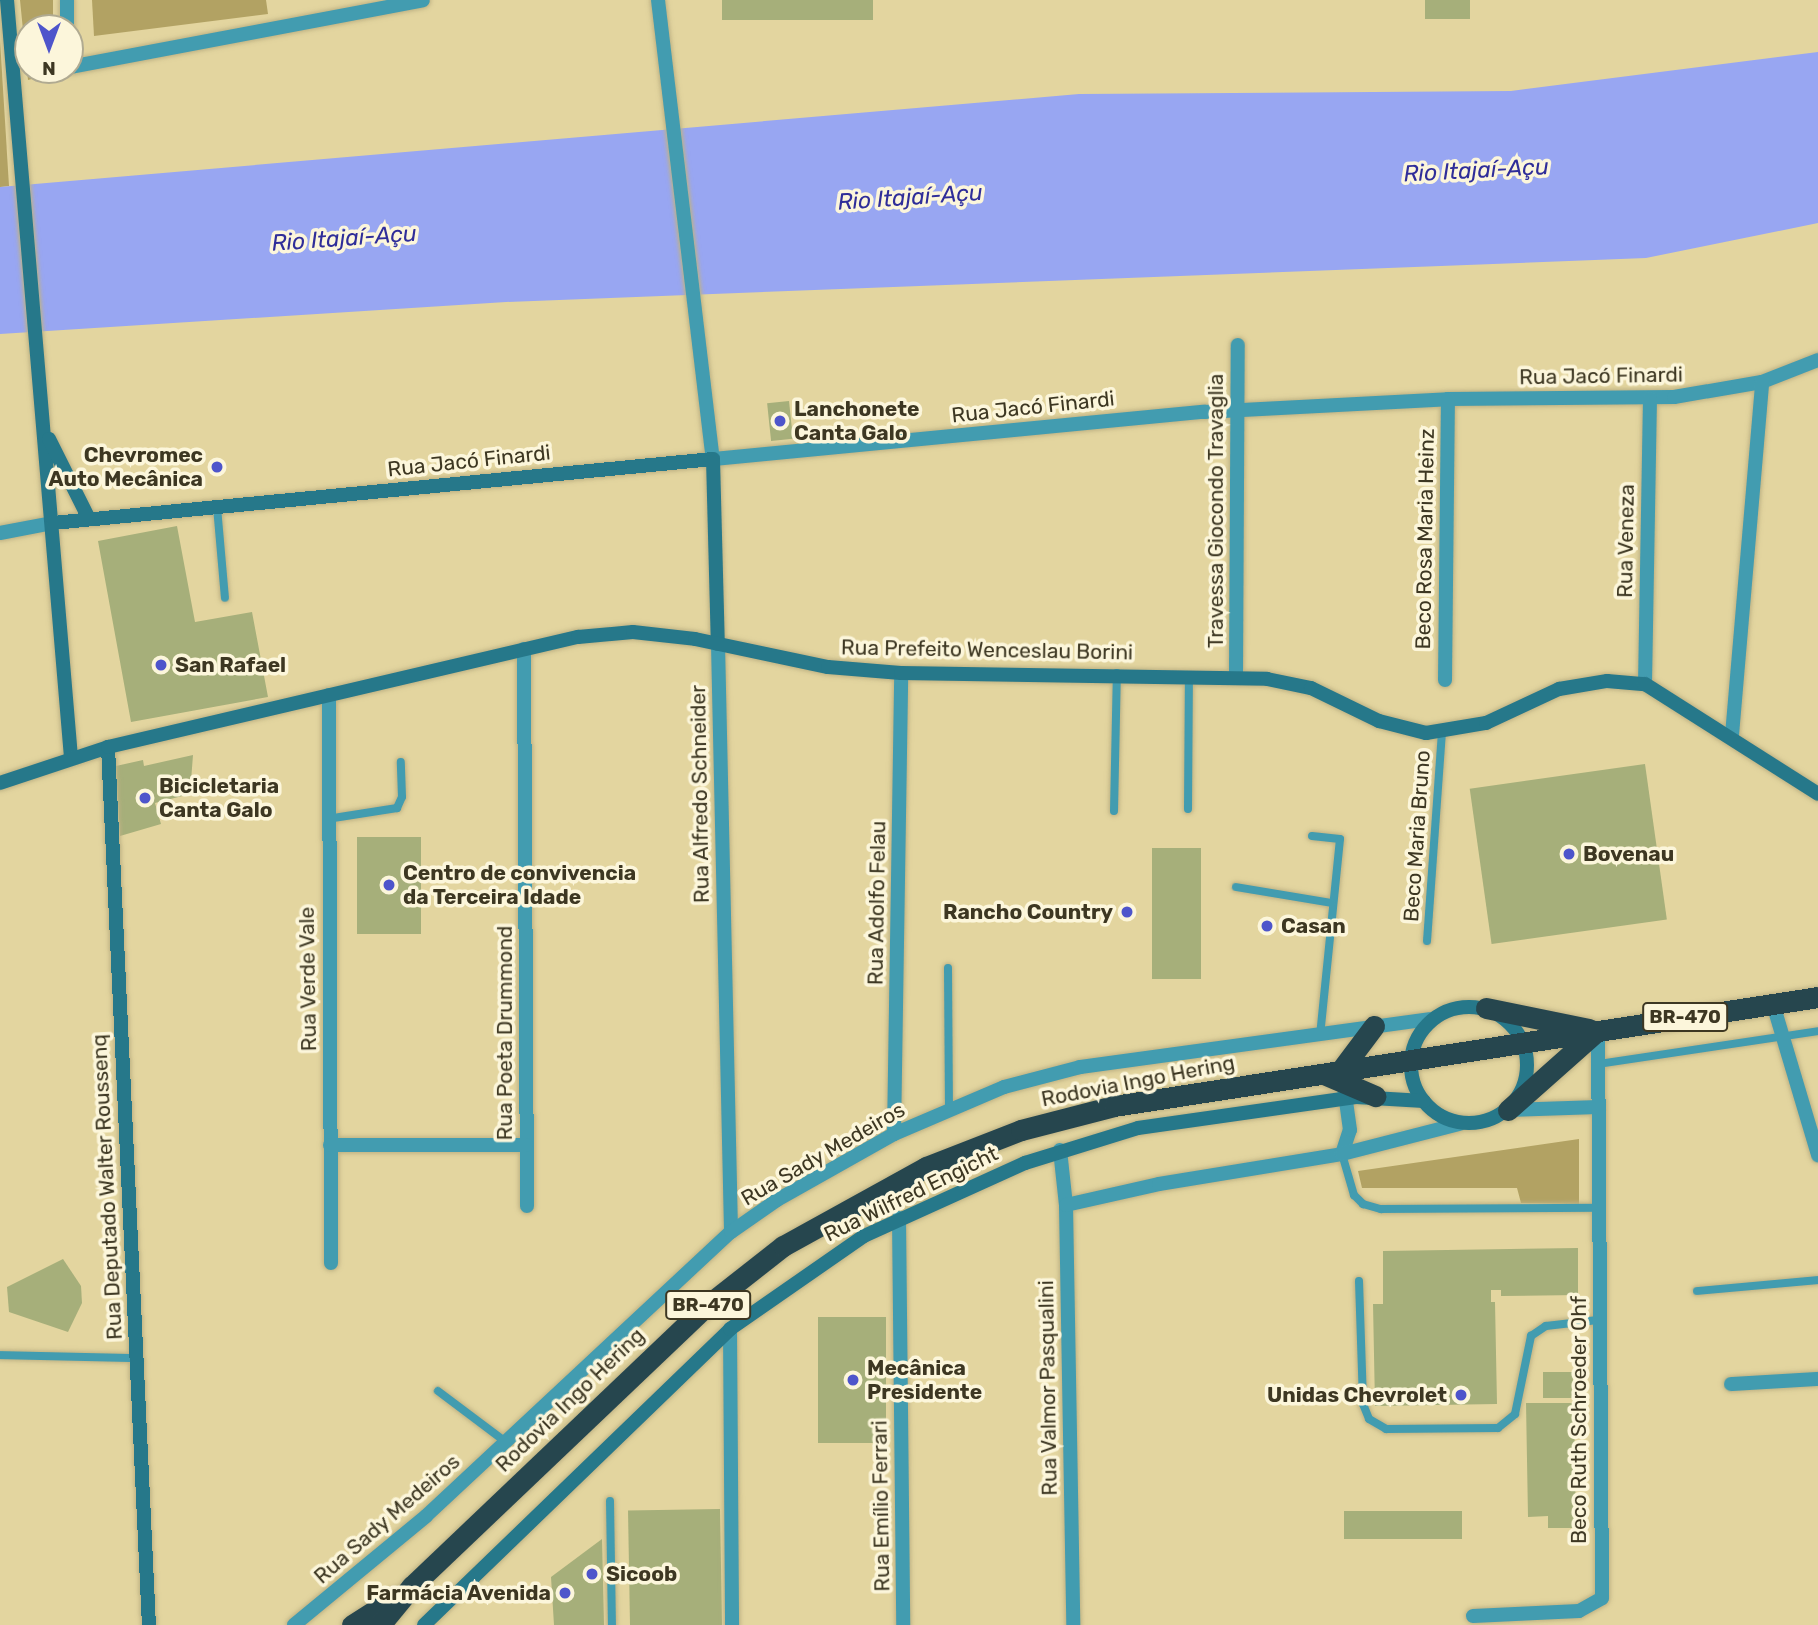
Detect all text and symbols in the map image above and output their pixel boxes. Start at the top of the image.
north arrow [14,14,84,84]
text: N [42,57,56,80]
water label: Rio Itajaí-Açu [1403,152,1549,188]
water label: Rio Itajaí-Açu [836,178,984,216]
water label: Rio Itajaí-Açu [270,219,418,257]
street label: Rua Jacó Finardi [1519,362,1683,390]
street label: Travessa Giocondo Travaglia [1203,373,1229,649]
street label: Rua Jacó Finardi [950,386,1116,428]
place label: Lanchonete Canta Galo [794,396,920,446]
marker: Lanchonete Canta Galo [772,413,788,429]
street label: Beco Rosa Maria Heinz [1410,428,1440,650]
street label: Rua Jacó Finardi [386,440,552,482]
place label: Chevromec Auto Mecânica [49,442,203,492]
marker: Chevromec Auto Mecânica [209,459,225,475]
street label: Rua Veneza [1612,484,1640,598]
street label: Rua Prefeito Wenceslau Borini [841,635,1133,665]
place label: San Rafael [175,652,286,678]
marker: San Rafael [153,657,169,673]
street label: Rua Alfredo Schneider [685,684,715,904]
street label: Beco Maria Bruno [1398,749,1436,923]
place label: Bicicletaria Canta Galo [159,773,279,823]
marker: Bicicletaria Canta Galo [137,790,153,806]
street label: Rua Adolfo Felau [863,820,891,986]
place label: Bovenau [1583,841,1674,867]
marker: Bovenau [1561,846,1577,862]
place label: Centro de convivencia da Terceira Idade [403,860,636,910]
marker: Centro de convivencia da Terceira Idade [381,877,397,893]
place label: Rancho Country [943,899,1113,925]
marker: Rancho Country [1119,904,1135,920]
street label: Rua Verde Vale [294,906,322,1052]
place label: Casan [1281,913,1346,939]
marker: Casan [1259,918,1275,934]
street label: Rua Poeta Drummond [492,926,518,1140]
road number: BR-470 [1641,1001,1729,1032]
street label: Rua Deputado Walter Roussenq [86,1033,128,1341]
street label: Rodovia Ingo Hering [1039,1050,1237,1112]
street label: Rua Sady Medeiros [736,1097,910,1211]
street label: Rua Wilfred Engicht [820,1141,1002,1247]
street label: Rua Valmor Pasqualini [1034,1280,1062,1496]
road number: BR-470 [664,1289,752,1320]
street label: Beco Ruth Schroeder Ohf [1566,1296,1592,1544]
street label: Rodovia Ingo Hering [491,1323,649,1477]
place label: Mecânica Presidente [867,1355,982,1405]
marker: Mecânica Presidente [845,1372,861,1388]
place label: Unidas Chevrolet [1267,1382,1447,1408]
marker: Unidas Chevrolet [1453,1387,1469,1403]
street label: Rua Emílio Ferrari [867,1420,895,1592]
street label: Rua Sady Medeiros [309,1449,465,1589]
place label: Sicoob [606,1561,677,1587]
marker: Sicoob [584,1566,600,1582]
place label: Farmácia Avenida [366,1580,551,1606]
marker: Farmácia Avenida [557,1585,573,1601]

